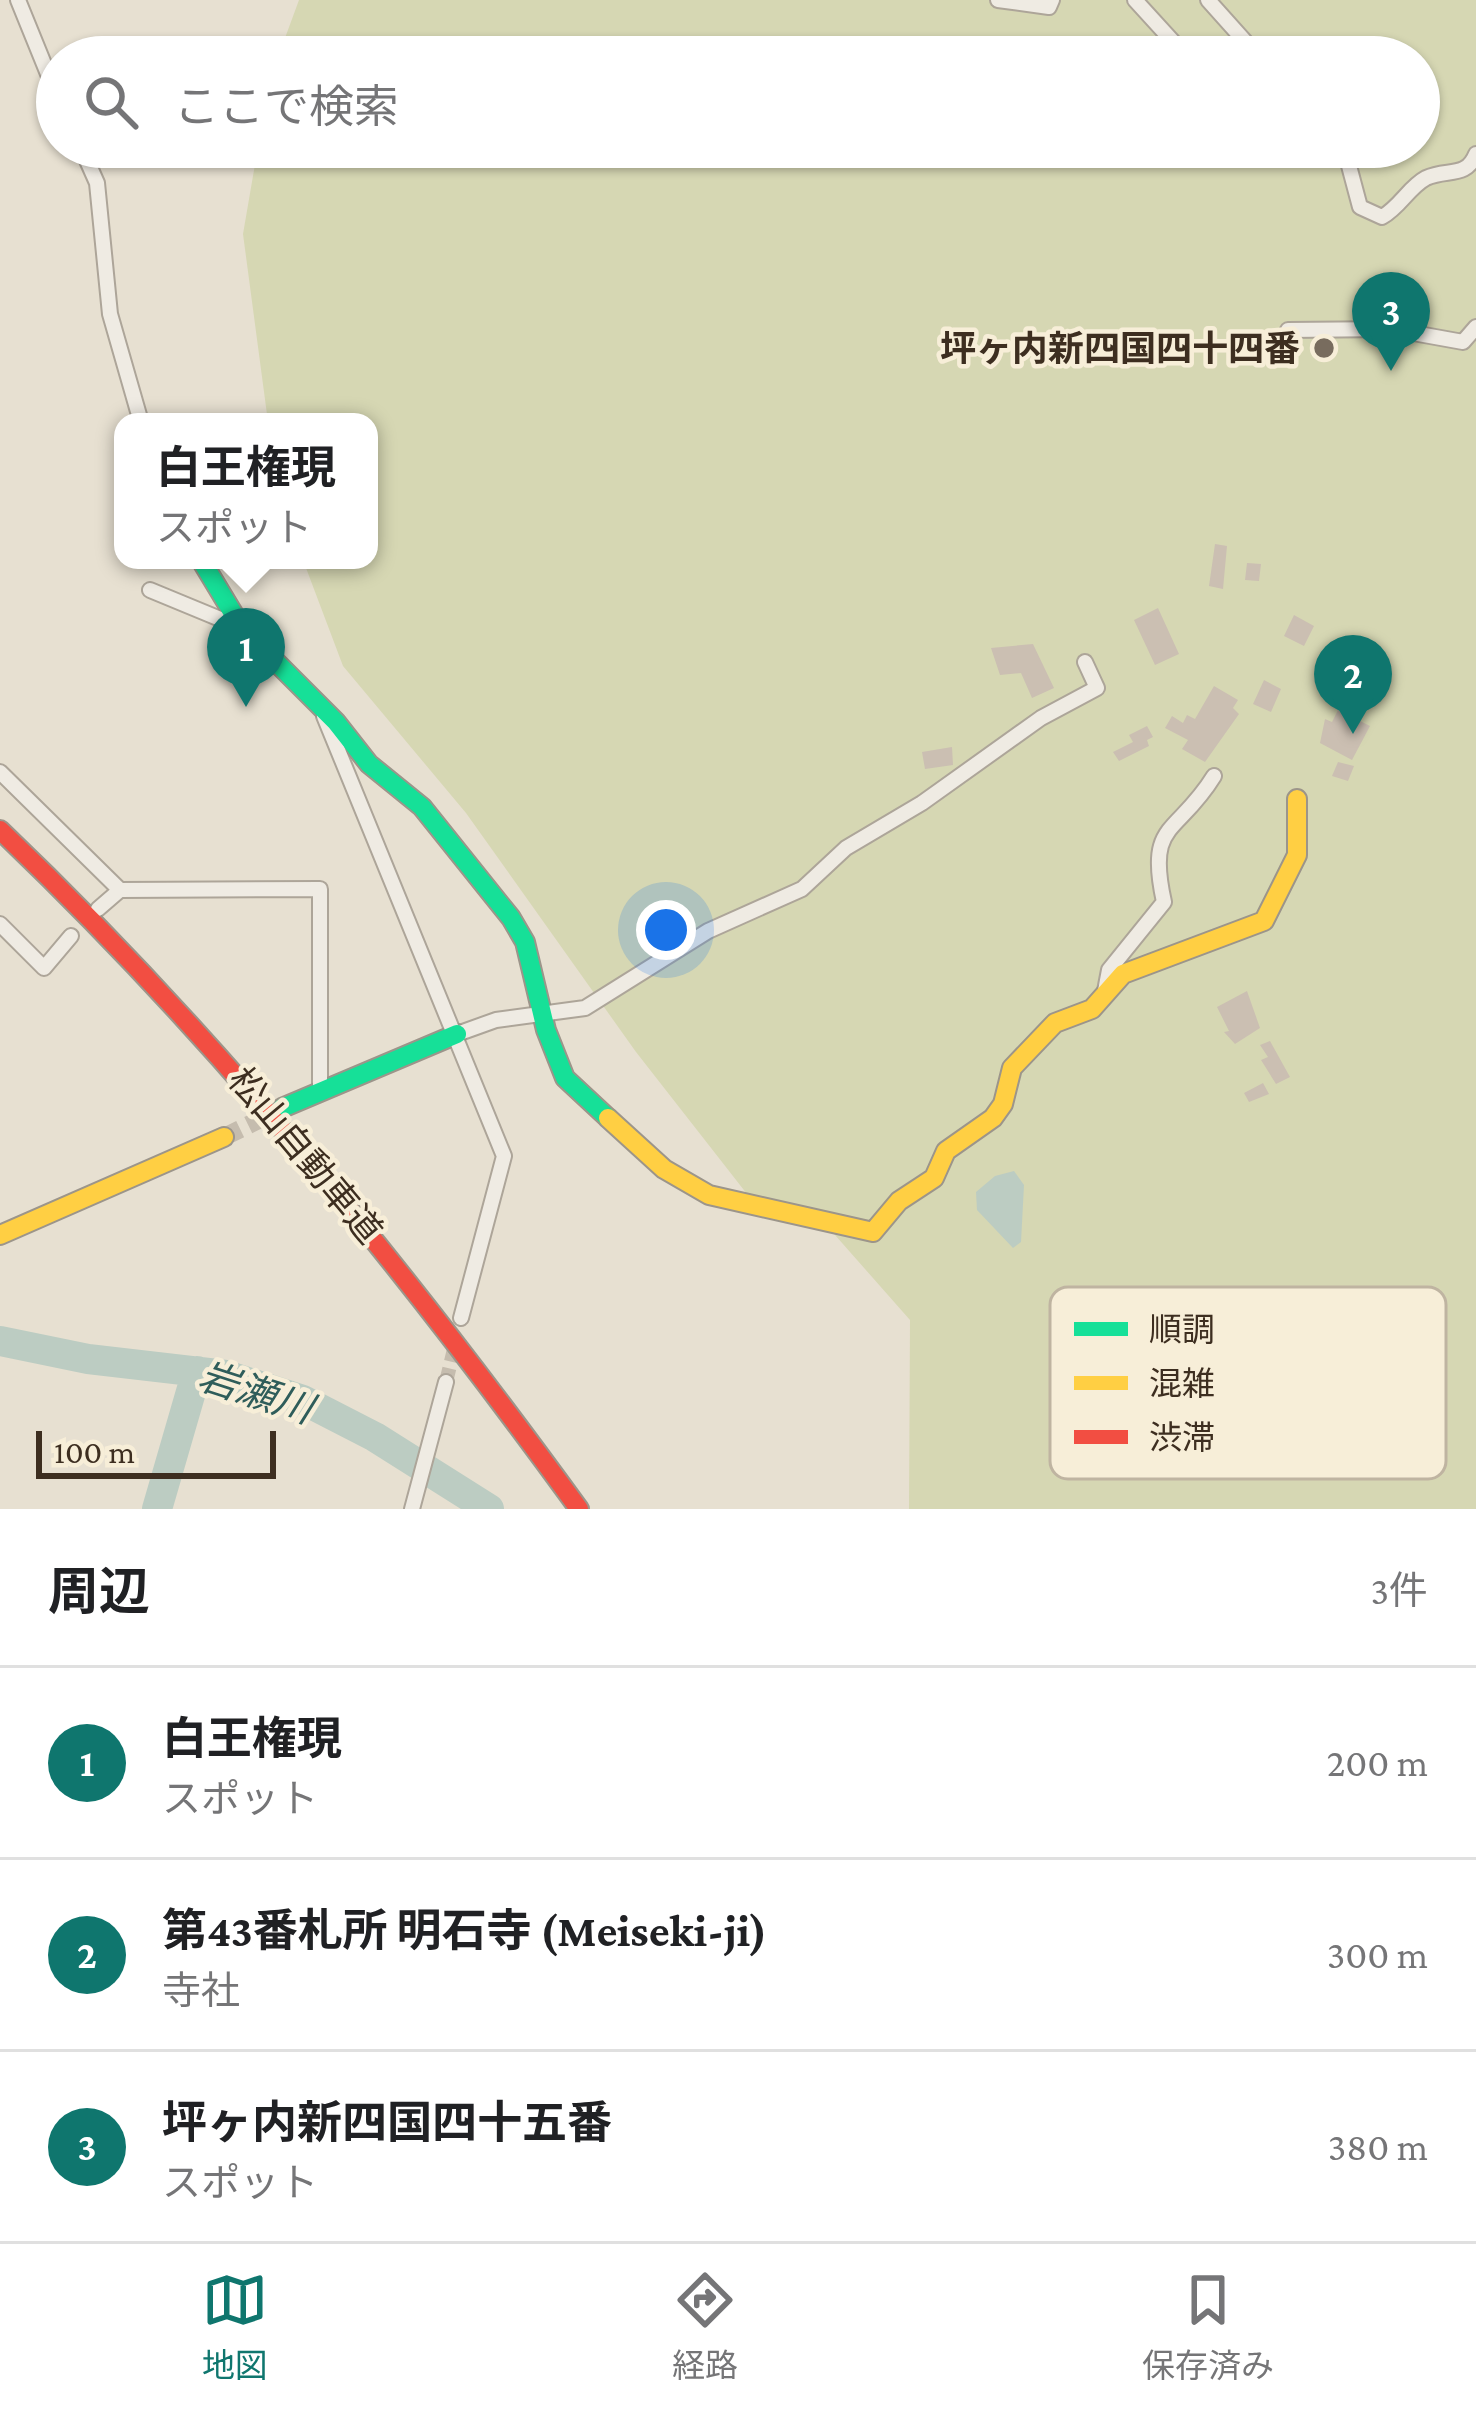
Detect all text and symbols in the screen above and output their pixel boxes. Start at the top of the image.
search box [36,36,1440,168]
icon: search [78,69,144,135]
text: ここで検索 [174,82,399,132]
pin: 3 [1352,272,1430,371]
place label: 坪ヶ内新四国四十四番 [940,329,1300,369]
marker: 坪ヶ内新四国四十四番 [1311,335,1337,361]
popup [114,413,378,569]
text: 白王権現 [156,443,336,493]
text: スポット [156,506,312,549]
pin: 1 [207,608,285,707]
pin: 2 [1314,635,1392,734]
your location [636,900,696,960]
street label: 松山自動車道 [220,1060,390,1251]
legend [1050,1287,1446,1479]
text: 順調 [1149,1311,1215,1348]
water label: 岩瀬川 [194,1354,322,1432]
text: 混雑 [1149,1365,1215,1402]
text: 渋滞 [1149,1419,1215,1456]
scale bar [36,1425,276,1478]
text: 100 m [54,1433,135,1470]
text: 周辺 [48,1563,150,1620]
text: 3件 [1370,1569,1428,1612]
text: 白王権現 [162,1714,342,1764]
text: 1 [80,1741,94,1784]
text: 200 m [1327,1741,1428,1784]
text: スポット [162,1777,318,1820]
text: 第43番札所 明石寺 (Meiseki-ji) [162,1906,767,1956]
text: 2 [77,1933,97,1976]
text: 300 m [1327,1933,1428,1976]
text: 寺社 [162,1969,240,2012]
text: 坪ヶ内新四国四十五番 [162,2098,612,2148]
text: 3 [77,2125,97,2168]
text: 380 m [1328,2125,1428,2168]
text: スポット [162,2161,318,2204]
tab: 地図 [202,2267,268,2387]
tab: 経路 [672,2267,738,2387]
tab: 保存済み [1142,2267,1274,2387]

